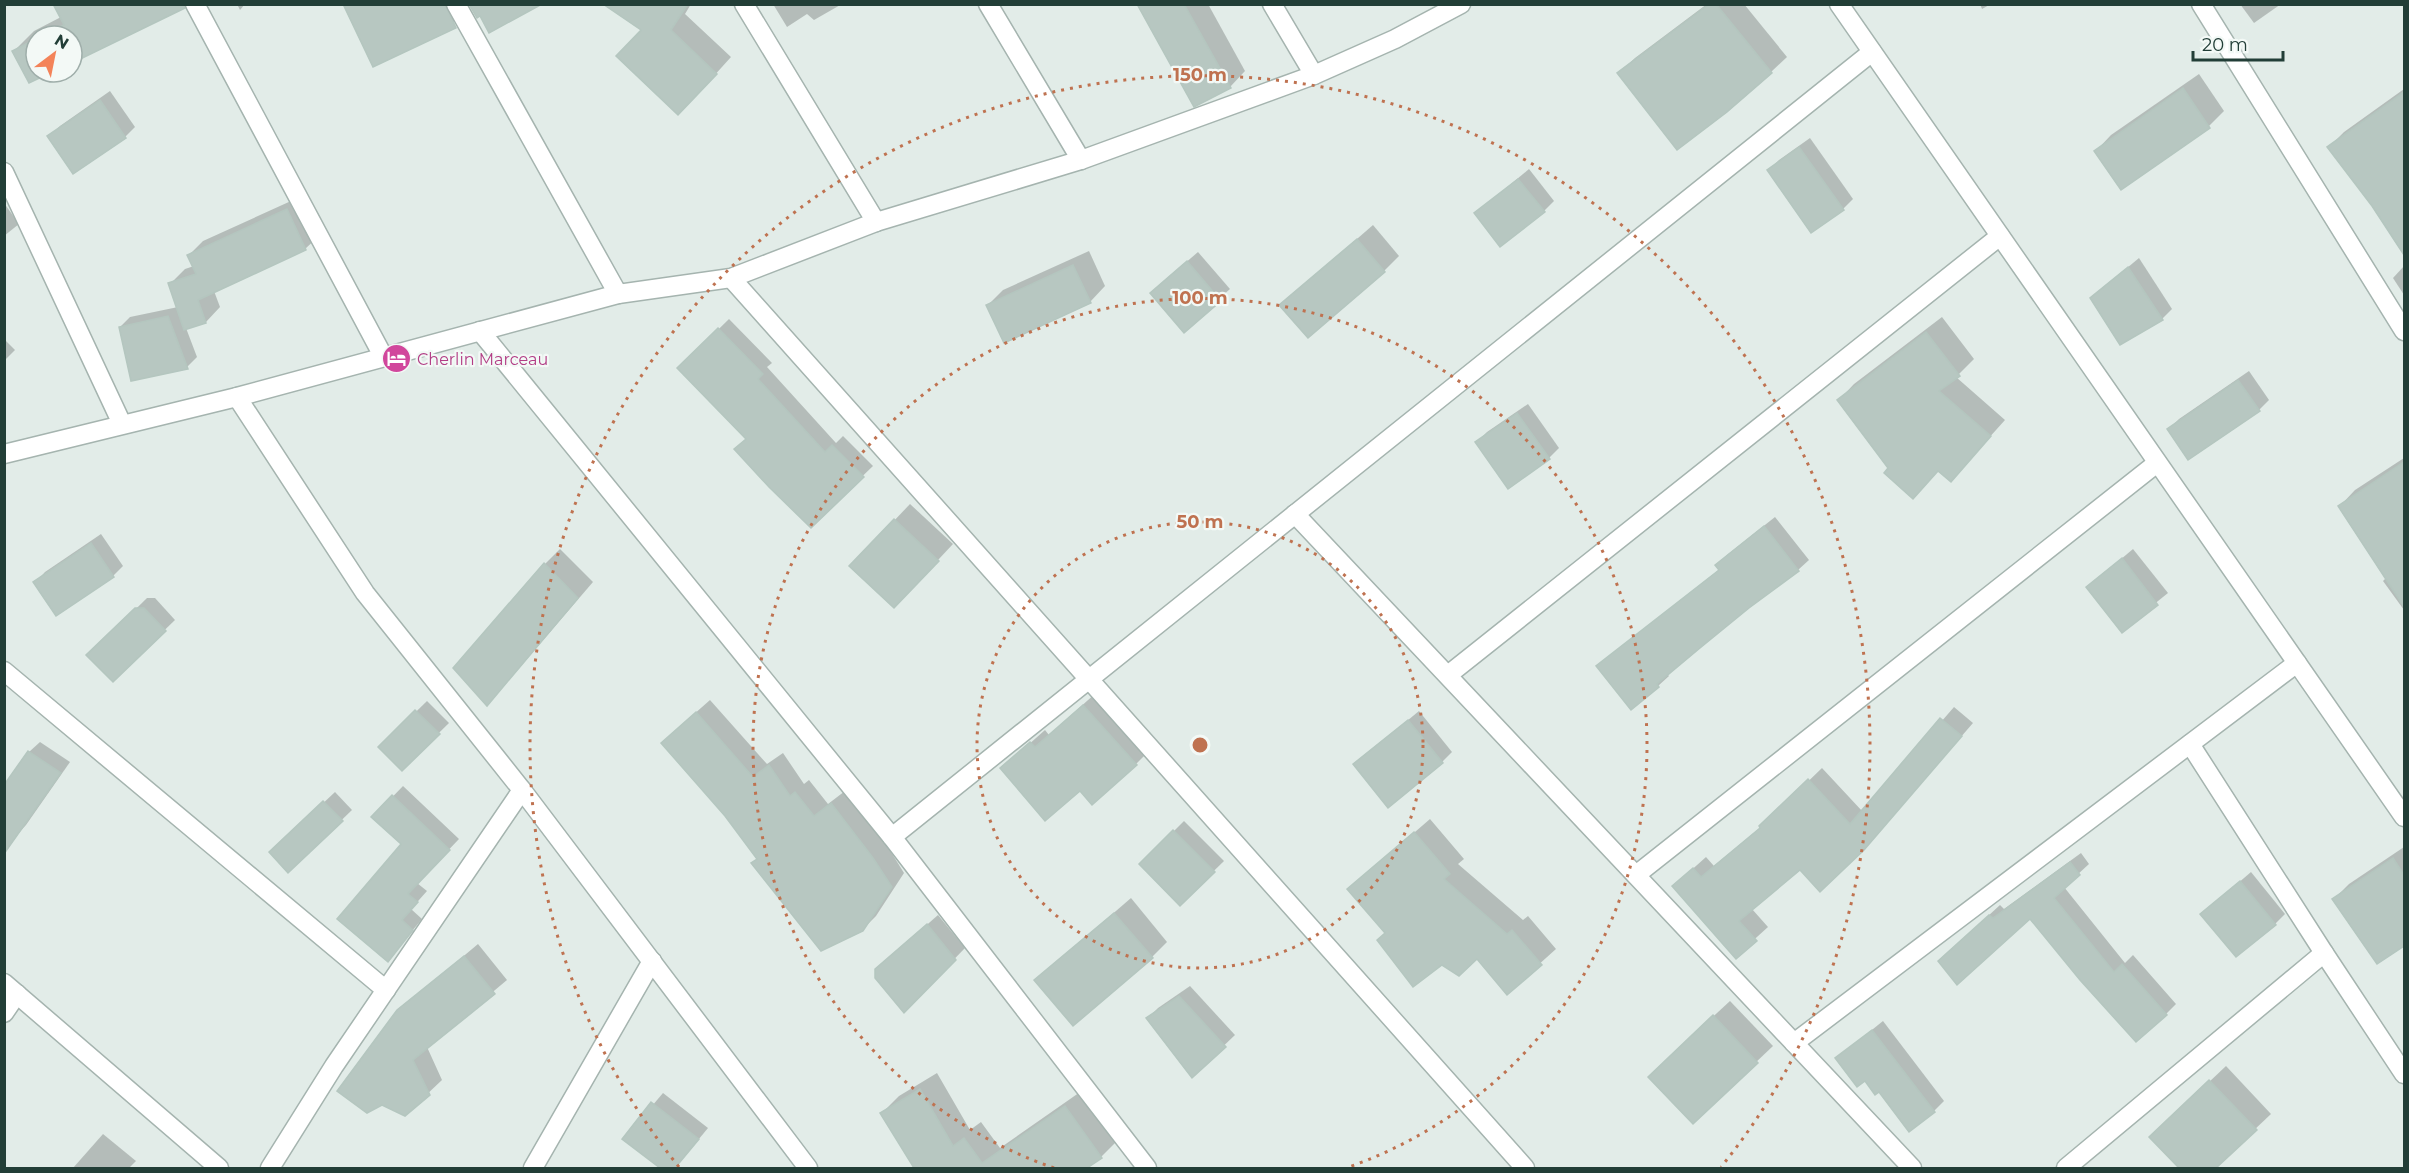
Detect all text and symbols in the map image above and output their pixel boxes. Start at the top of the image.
north arrow [24,24,84,84]
scale bar [2193,24,2283,62]
text: N [51,30,72,53]
text: 20 m [2202,34,2248,56]
text: 150 m [1173,64,1227,86]
text: 100 m [1172,287,1228,309]
hotel icon: Cherlin Marceau [380,343,412,375]
place label: Cherlin Marceau [417,350,548,369]
text: 50 m [1177,511,1223,533]
centre of rings [1190,735,1210,755]

